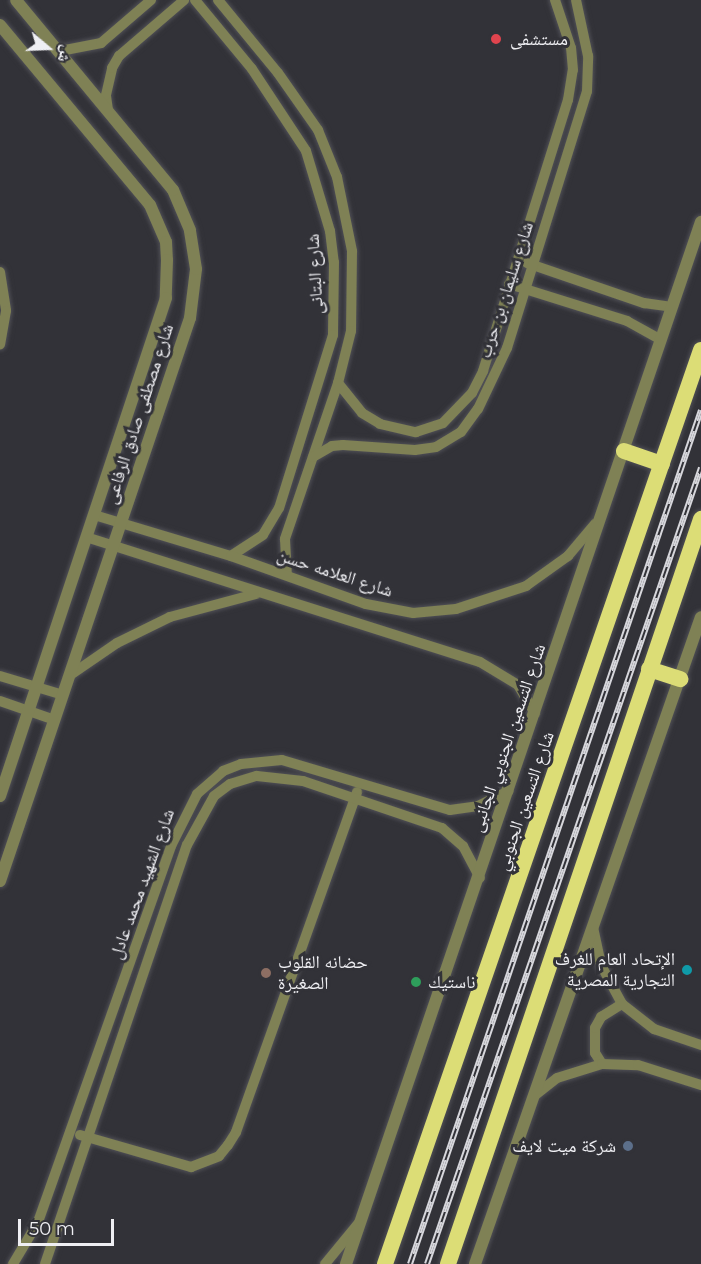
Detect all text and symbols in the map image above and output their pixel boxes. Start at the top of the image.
north arrow [18,18,78,78]
place label: مستشفى [510,28,568,50]
marker: مستشفى [487,30,505,48]
text: ش [54,43,77,65]
street label: شارع سليمان بن حرب [474,219,538,361]
street label: شارع البتانى [302,233,328,315]
street label: شارع مصطفى صادق الرفاعى [100,321,178,507]
street label: شارع العلامه حسن [274,544,396,602]
street label: شارع التسعين الجنوبي الجانبى [466,641,550,835]
street label: شارع التسعين الجنوبي [491,729,559,873]
street label: شارع الشهيد محمد عادل [105,806,179,962]
place label: الإتحاد العام للغرف التجارية المصرية [555,949,675,992]
place label: حضانه القلوب الصغيرة [278,952,368,994]
marker: الإتحاد العام للغرف التجارية المصرية [680,963,694,977]
marker: حضانه القلوب الصغيرة [259,966,273,980]
place label: ناستيك [428,971,476,993]
marker: ناستيك [409,975,423,989]
place label: شركة ميت لايف [512,1135,616,1157]
marker: شركة ميت لايف [621,1139,635,1153]
scale bar [21,1207,117,1245]
text: 50 m [29,1218,75,1240]

